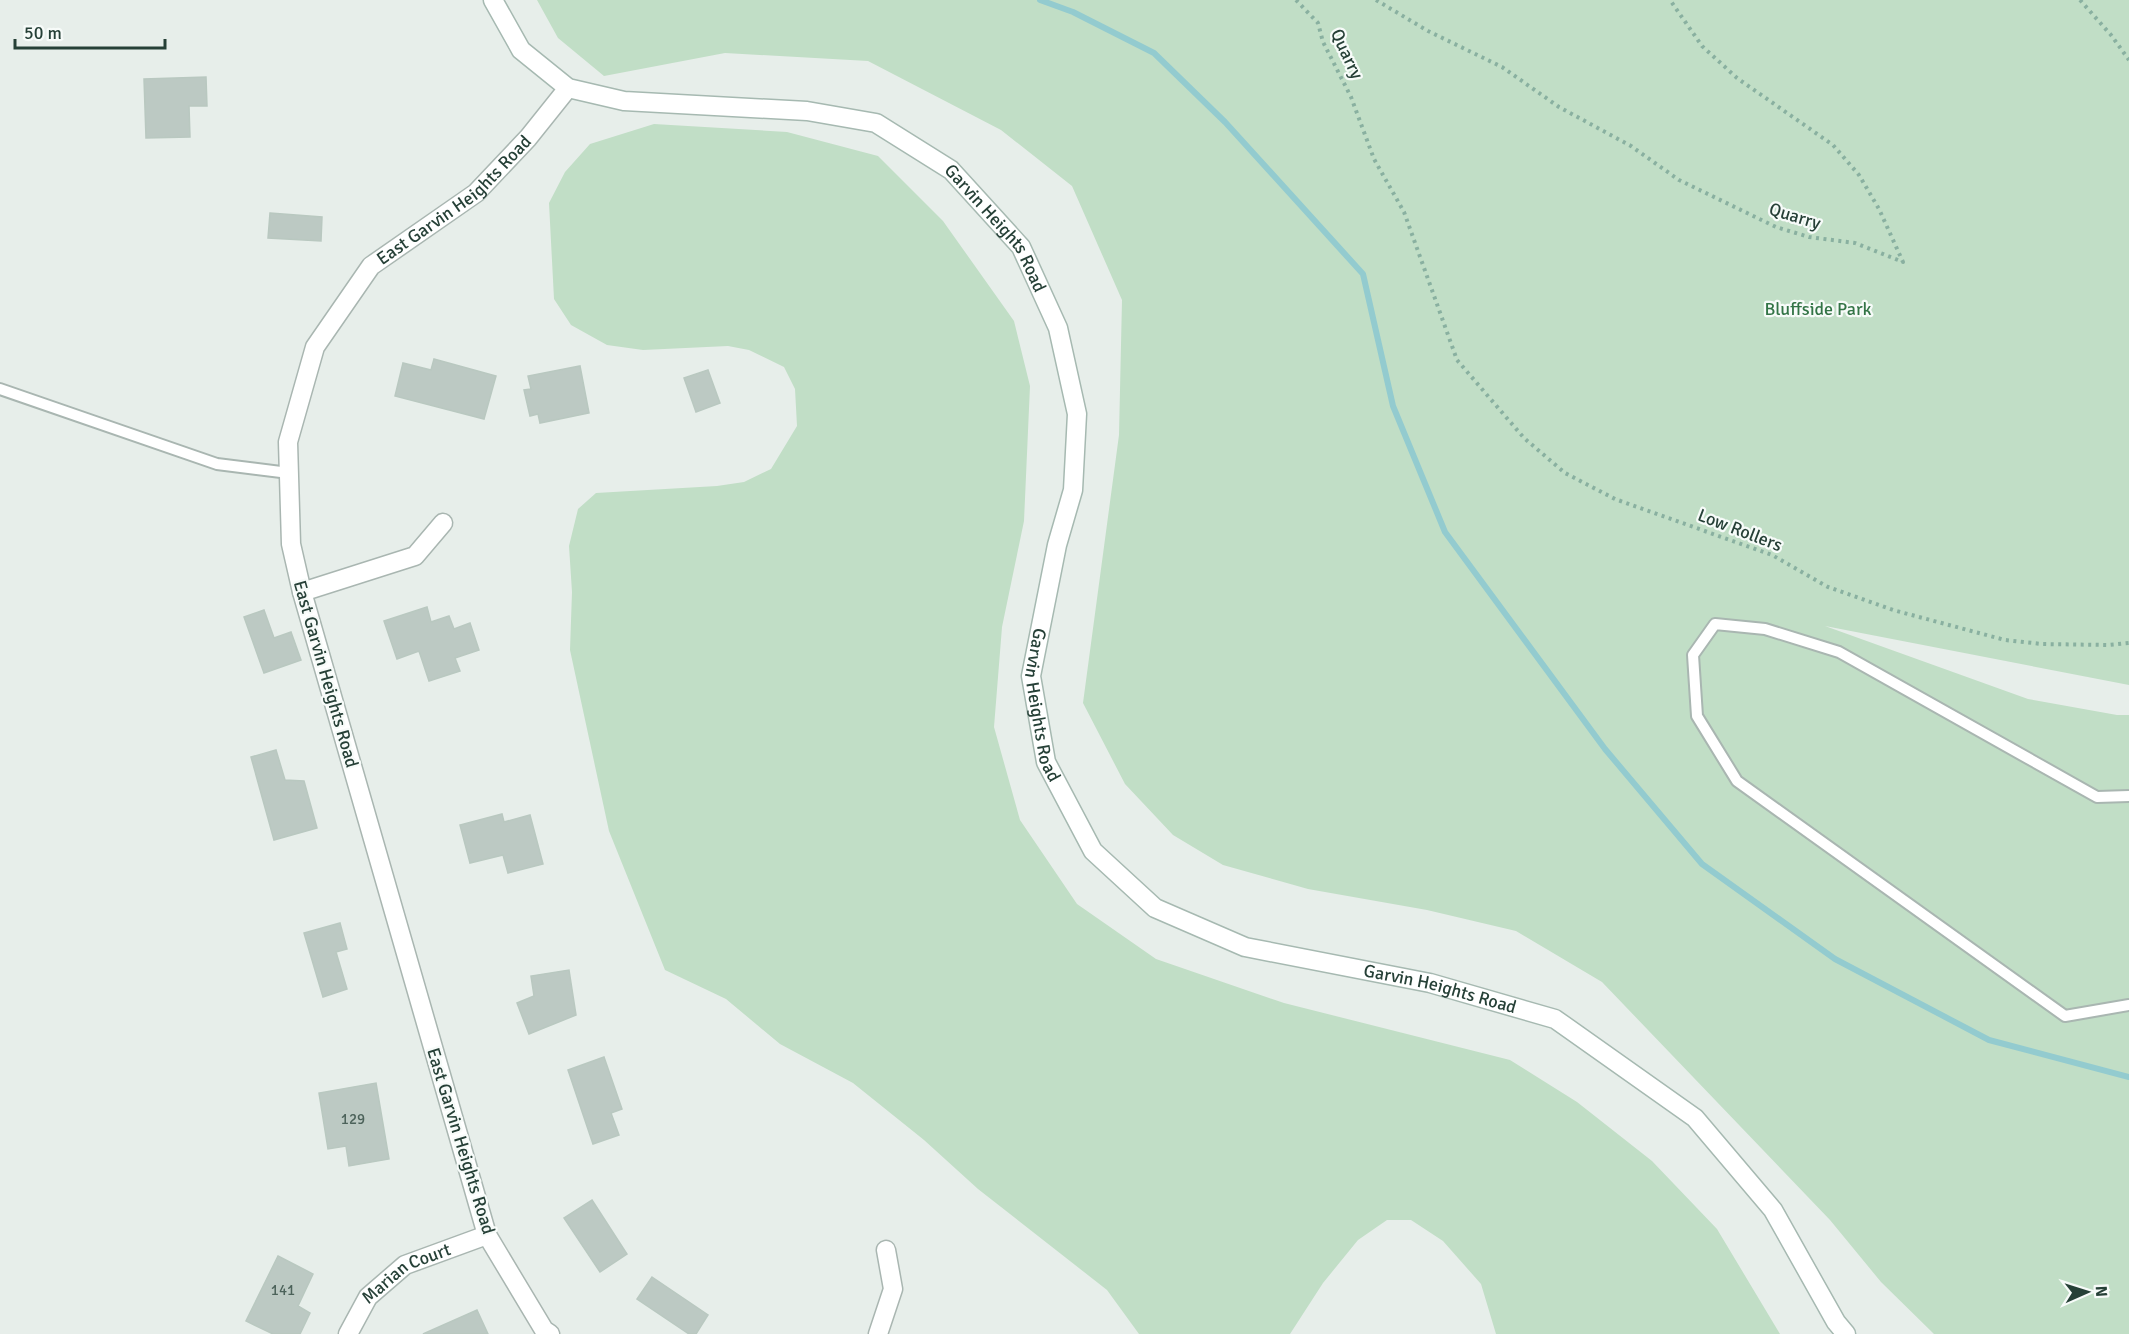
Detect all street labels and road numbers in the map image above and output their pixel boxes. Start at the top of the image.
street label: Quarry [1326,25,1368,83]
street label: East Garvin Heights Road [372,131,536,270]
street label: Garvin Heights Road [940,159,1051,295]
street label: Quarry [1767,198,1824,234]
street label: Low Rollers [1695,504,1785,556]
street label: East Garvin Heights Road [289,578,363,770]
street label: Garvin Heights Road [1020,626,1065,786]
street label: Garvin Heights Road [1362,959,1519,1018]
street label: East Garvin Heights Road [422,1045,500,1237]
street label: Marian Court [357,1238,454,1309]

